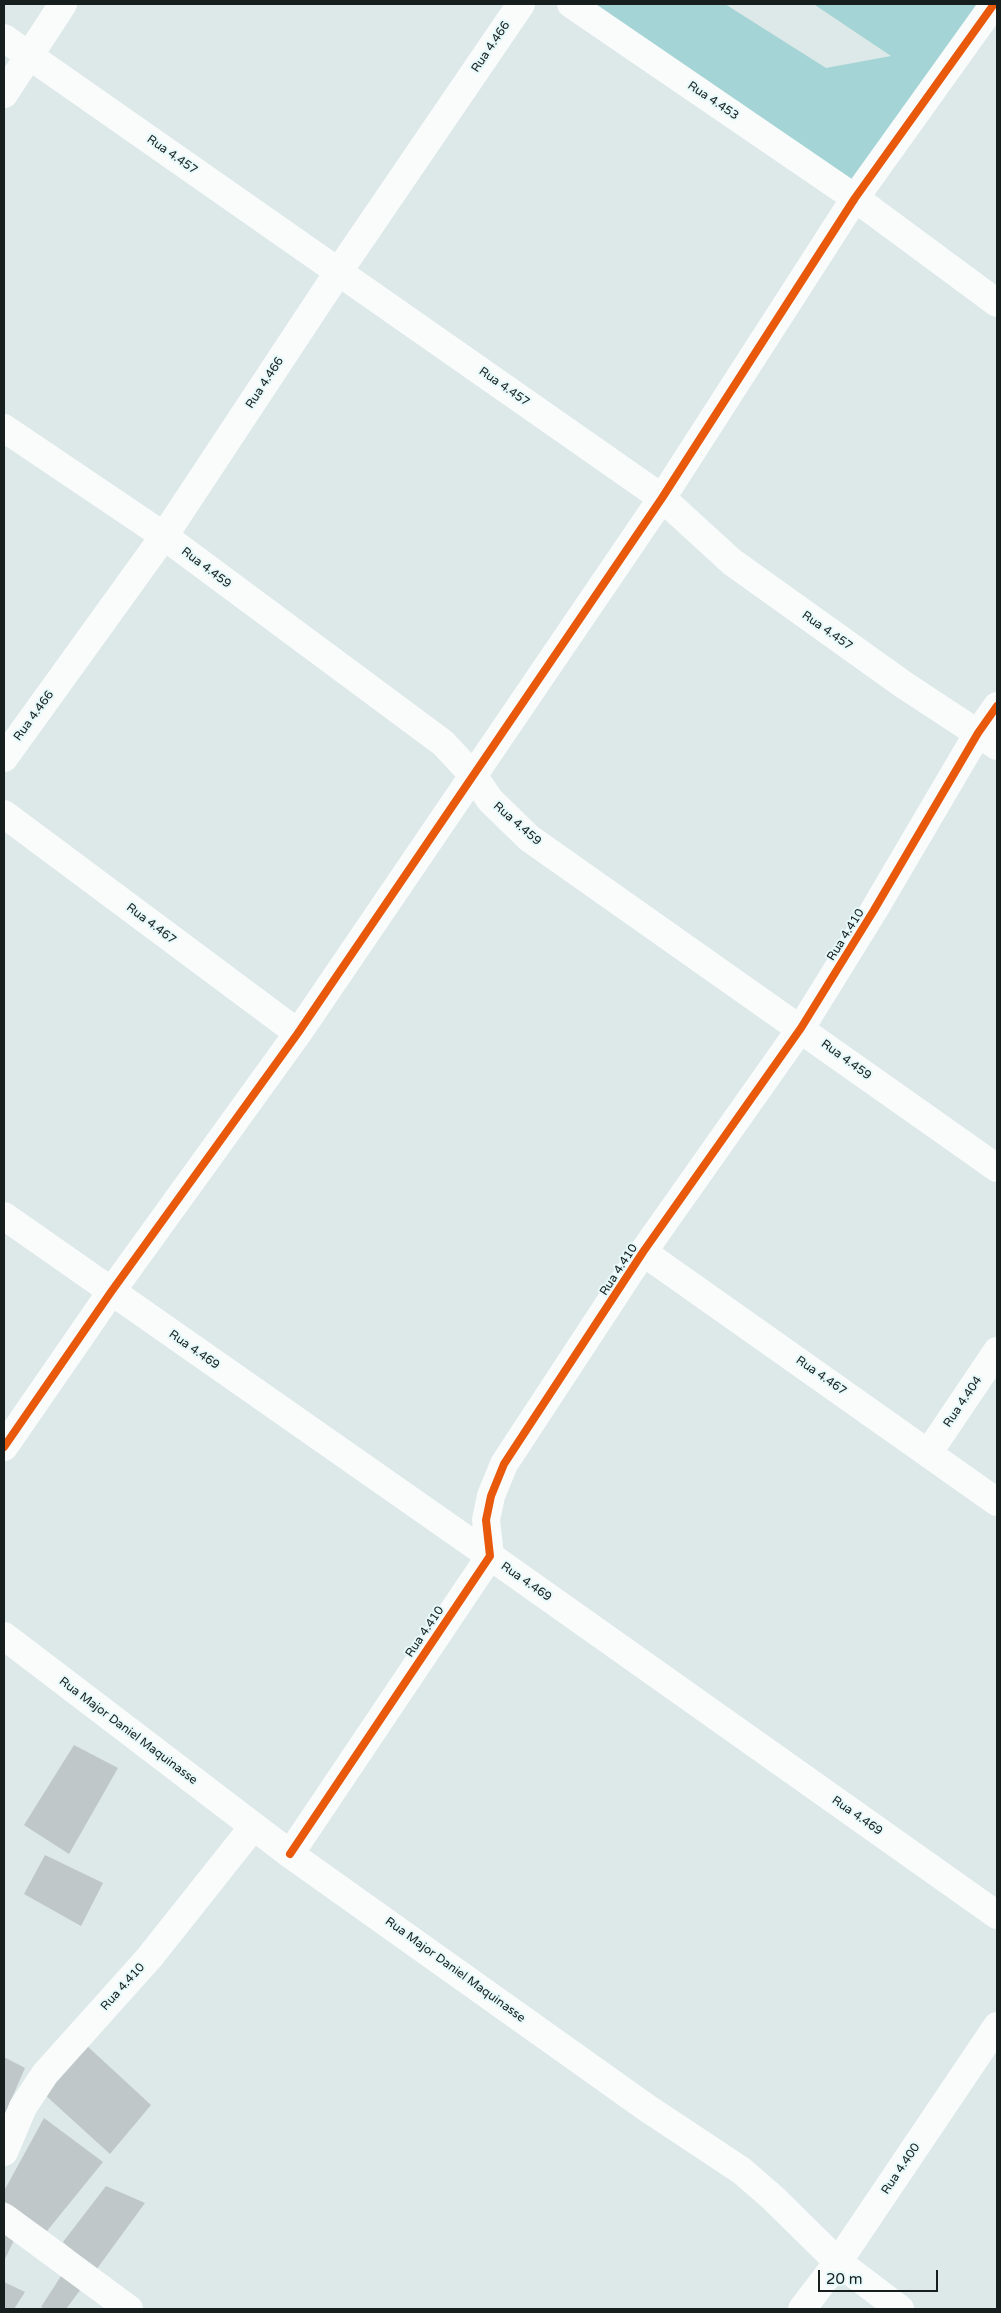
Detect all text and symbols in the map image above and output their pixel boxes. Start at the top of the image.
street label: Rua 4.466 [469,19,513,75]
street label: Rua 4.453 [685,79,741,123]
street label: Rua 4.457 [144,132,200,178]
street label: Rua 4.466 [243,354,287,412]
street label: Rua 4.457 [476,364,532,410]
street label: Rua 4.459 [178,545,234,591]
street label: Rua 4.457 [799,608,855,654]
street label: Rua 4.466 [11,688,57,744]
street label: Rua 4.459 [490,799,544,849]
street label: Rua 4.467 [123,901,179,947]
street label: Rua 4.410 [824,906,868,964]
street label: Rua 4.459 [818,1037,874,1083]
street label: Rua 4.410 [597,1241,641,1299]
street label: Rua 4.469 [166,1327,222,1373]
street label: Rua 4.467 [793,1353,849,1399]
street label: Rua 4.404 [941,1374,985,1430]
street label: Rua 4.469 [498,1559,554,1605]
street label: Rua 4.410 [403,1604,447,1660]
street label: Rua Major Daniel Maquinasse [56,1674,200,1788]
street label: Rua 4.469 [829,1793,885,1839]
street label: Rua Major Daniel Maquinasse [382,1914,528,2026]
street label: Rua 4.410 [98,1960,148,2014]
street label: Rua 4.400 [879,2141,923,2197]
scale bar [821,2260,941,2292]
text: 20 m [826,2270,863,2288]

